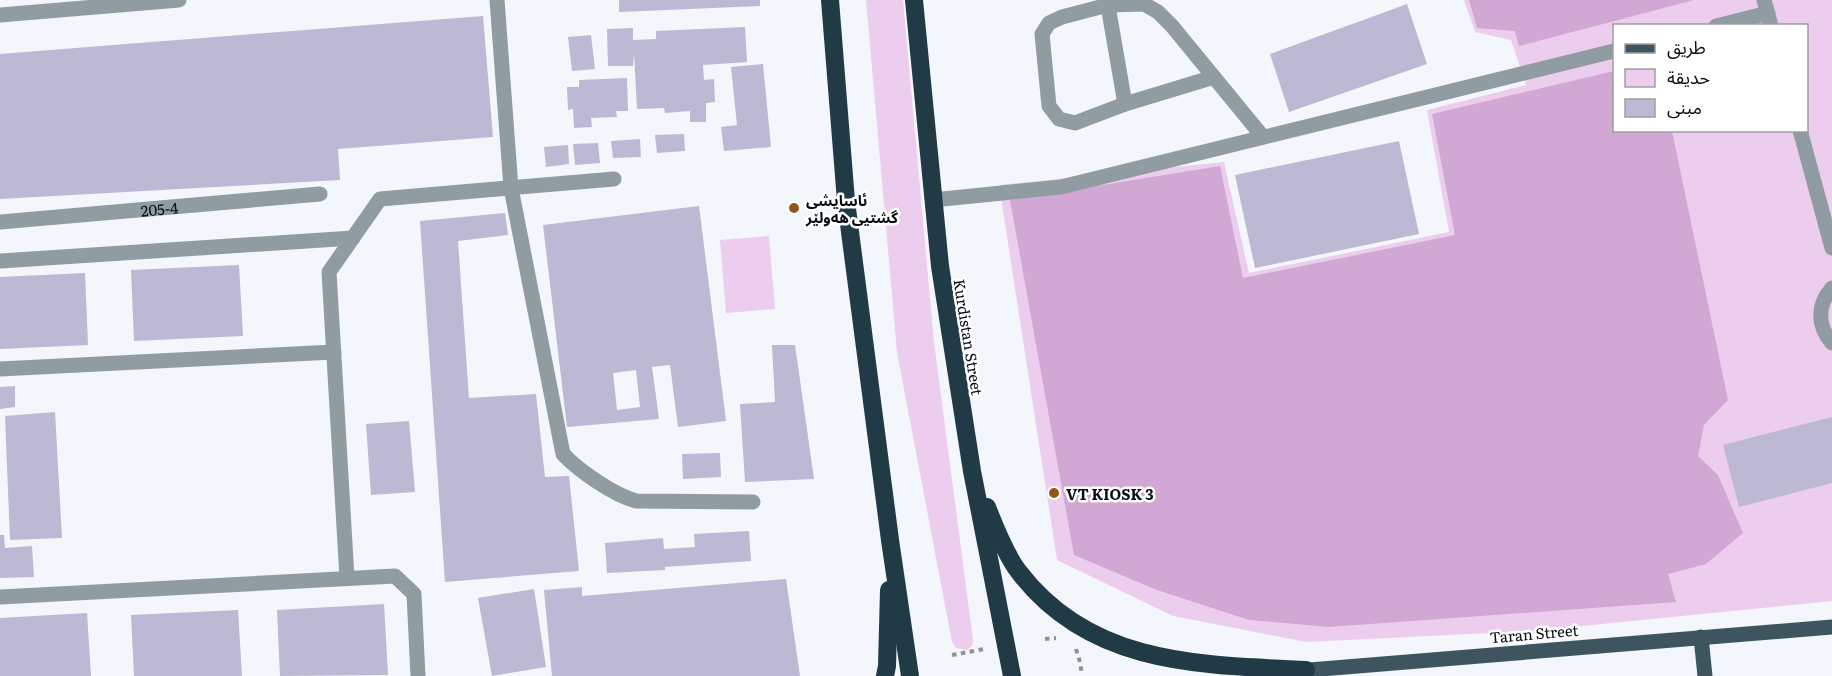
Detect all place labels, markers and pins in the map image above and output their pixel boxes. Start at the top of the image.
place label: ئاسایشی گشتیی هەولێر [805,188,898,228]
marker: ئاسایشی گشتیی هەولێر [787,201,801,215]
place label: VT KIOSK 3 [1066,482,1154,505]
marker: VT KIOSK 3 [1047,486,1061,500]

